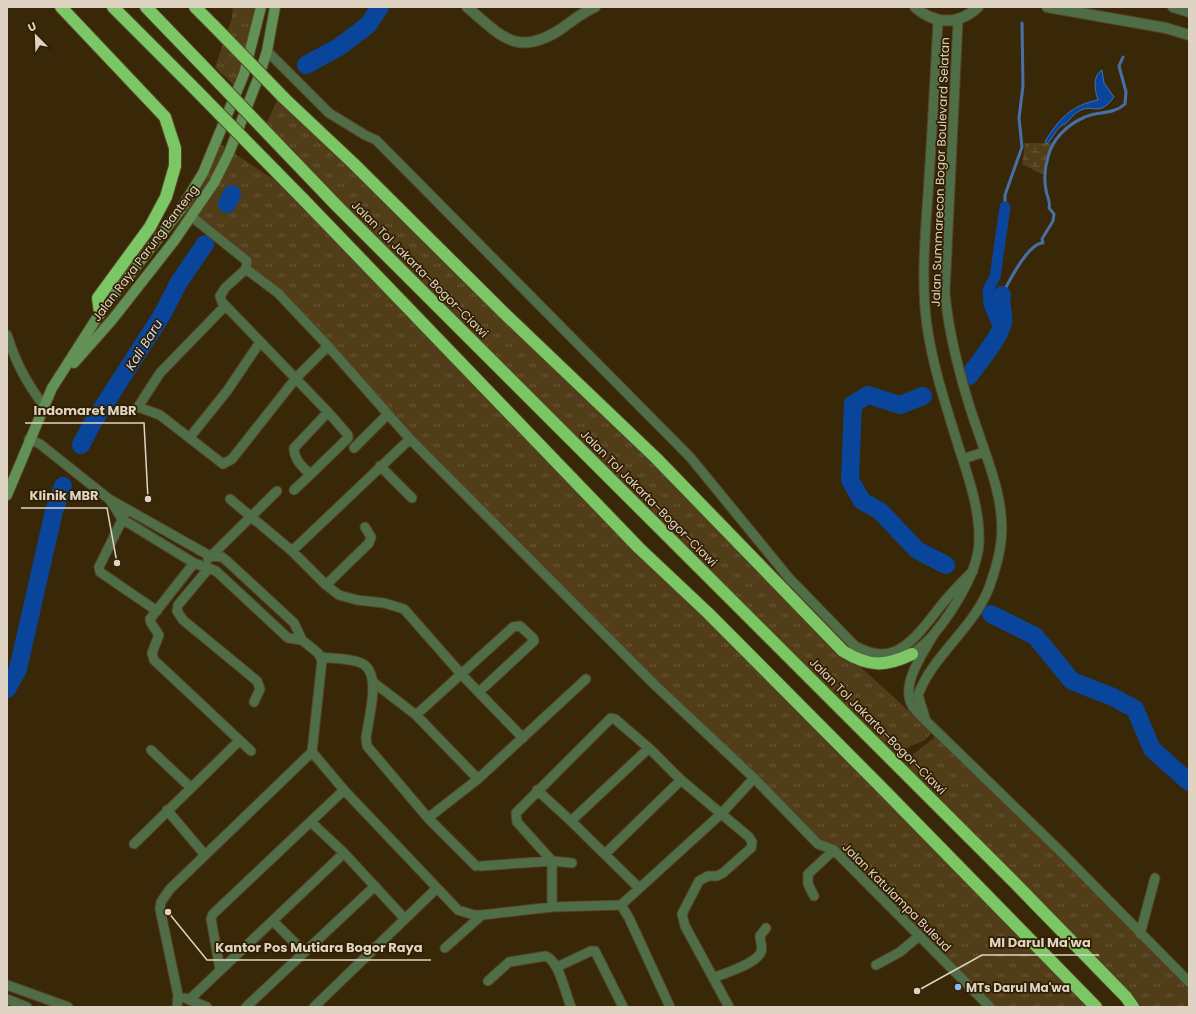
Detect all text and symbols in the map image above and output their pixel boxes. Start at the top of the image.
north arrow [16,16,56,56]
text: U [25,18,39,36]
street label: Jalan Summarecon Bogor Boulevard Selatan [927,37,953,307]
street label: Jalan Raya Parung Banteng [88,181,202,325]
street label: Jalan Tol Jakarta–Bogor–Ciawi [348,197,492,341]
water label: Kali Baru [121,316,167,374]
callout: Indomaret MBR [25,398,144,423]
text: Indomaret MBR [34,401,136,420]
street label: Jalan Tol Jakarta–Bogor–Ciawi [577,426,721,570]
callout: Klinik MBR [21,483,107,508]
text: Klinik MBR [29,486,99,505]
street label: Jalan Tol Jakarta–Bogor–Ciawi [806,654,950,798]
street label: Jalan Katulampa Buleud [839,839,955,955]
callout: MI Darul Ma'wa [982,930,1099,955]
text: MI Darul Ma'wa [989,933,1091,952]
callout: Kantor Pos Mutiara Bogor Raya [207,935,431,960]
text: Kantor Pos Mutiara Bogor Raya [215,938,423,957]
place label: MTs Darul Ma'wa [966,979,1070,996]
marker: MTs Darul Ma'wa [953,982,963,992]

